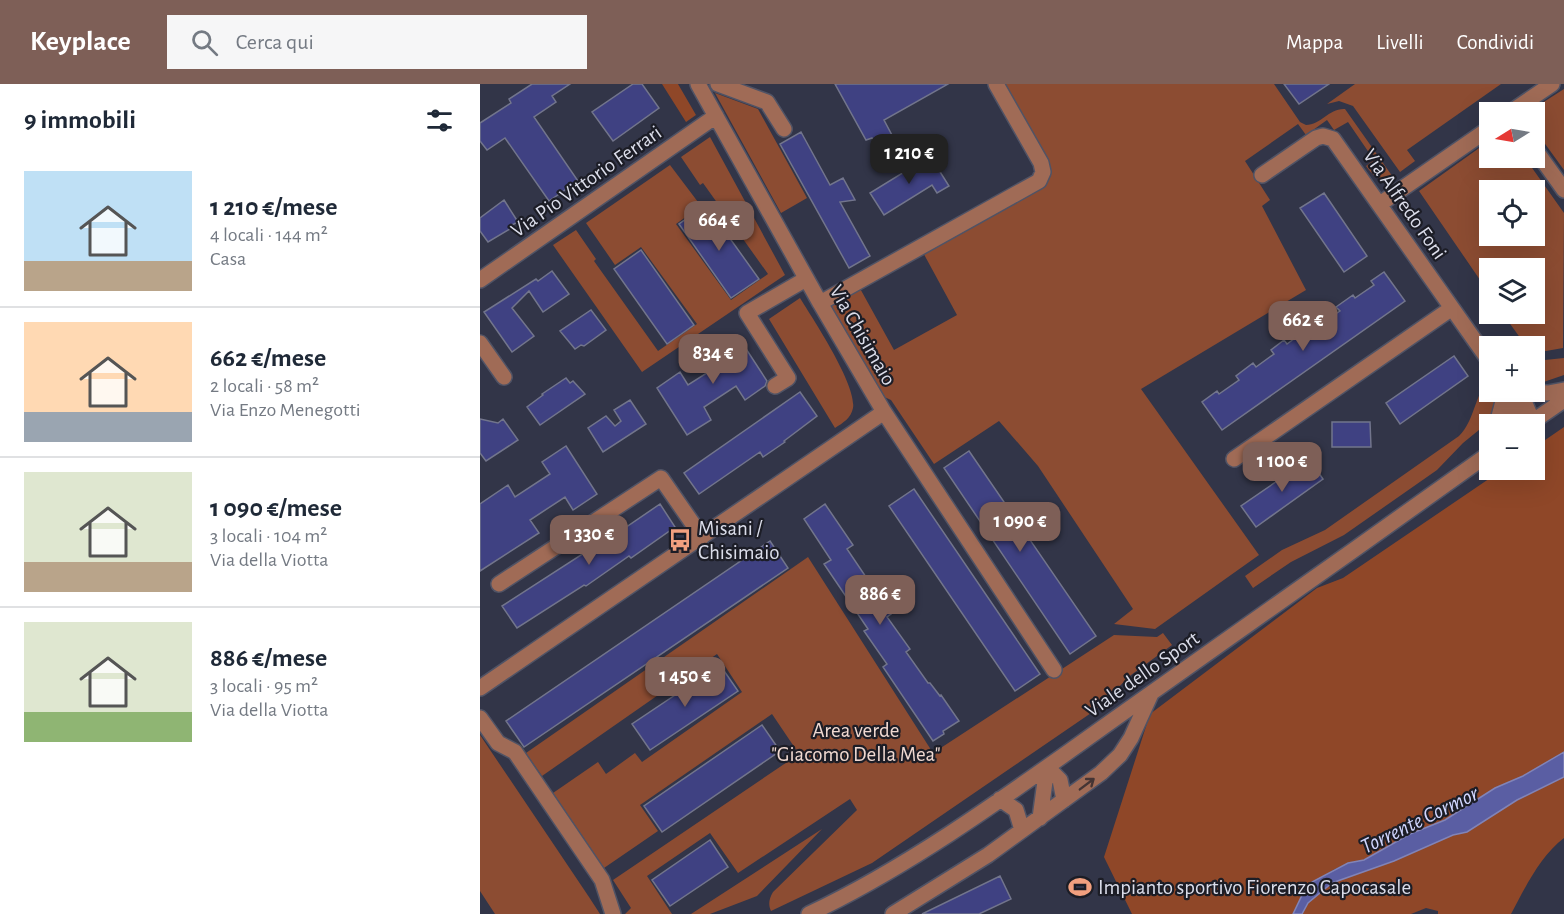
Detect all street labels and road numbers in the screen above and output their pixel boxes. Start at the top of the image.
street label: Via Pio Vittorio Ferrari [507,122,665,241]
street label: Via Alfredo Foni [1359,145,1450,263]
street label: Via Chisimaio [826,282,900,389]
street label: Viale dello Sport [1081,627,1203,721]

